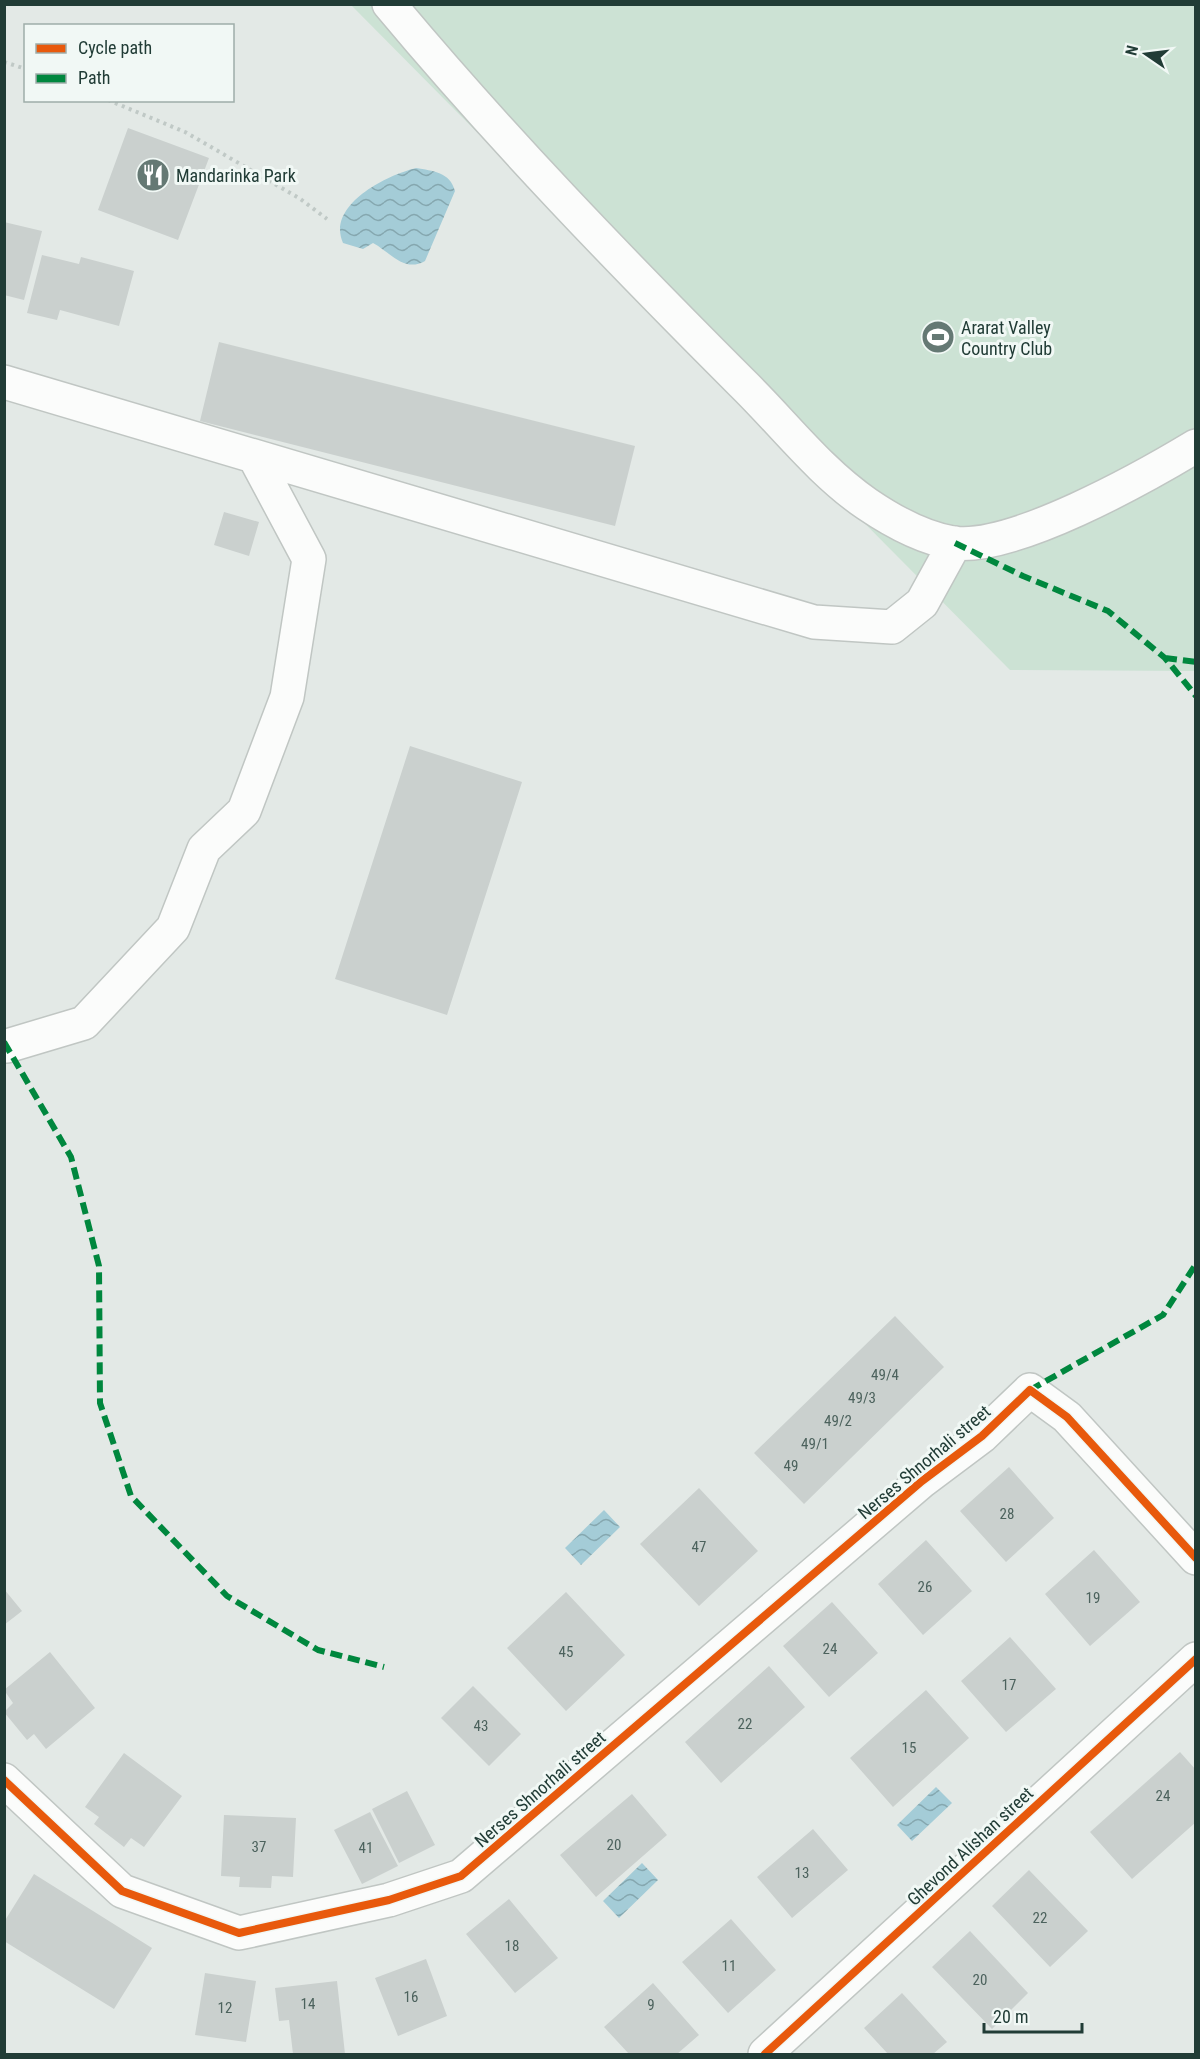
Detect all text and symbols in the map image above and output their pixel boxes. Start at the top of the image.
legend [24,24,234,102]
north arrow [1116,24,1176,84]
text: Cycle path [78,37,152,58]
text: N [1122,43,1142,58]
text: Path [78,67,111,88]
restaurant icon: Mandarinka Park [135,157,171,193]
place label: Mandarinka Park [176,165,296,186]
place label: Ararat Valley Country Club [961,317,1052,359]
sports icon: Ararat Valley Country Club [920,319,956,355]
house number: 49/4 [871,1366,899,1384]
house number: 49/3 [848,1389,876,1407]
street label: Nerses Shnorhali street [854,1401,994,1523]
house number: 49/2 [824,1412,852,1430]
house number: 49/1 [801,1435,829,1453]
house number: 49 [784,1457,798,1475]
house number: 28 [1000,1505,1014,1523]
house number: 47 [692,1538,706,1556]
house number: 26 [918,1578,932,1596]
house number: 19 [1086,1589,1100,1607]
house number: 24 [823,1640,837,1658]
house number: 45 [559,1643,573,1661]
house number: 17 [1002,1676,1016,1694]
house number: 22 [738,1715,752,1733]
house number: 43 [474,1717,488,1735]
street label: Nerses Shnorhali street [470,1727,610,1851]
house number: 15 [902,1739,916,1757]
street label: Ghevond Alishan street [903,1782,1037,1910]
house number: 24 [1156,1787,1170,1805]
house number: 20 [607,1836,621,1854]
house number: 37 [252,1838,266,1856]
house number: 41 [359,1839,373,1857]
house number: 13 [795,1864,809,1882]
house number: 22 [1033,1909,1047,1927]
house number: 18 [505,1937,519,1955]
house number: 11 [722,1957,736,1975]
house number: 20 [973,1971,987,1989]
house number: 16 [404,1988,418,2006]
house number: 14 [301,1995,315,2013]
house number: 9 [647,1996,655,2014]
scale bar [984,1996,1082,2034]
house number: 12 [218,1999,232,2017]
text: 20 m [993,2006,1028,2027]

